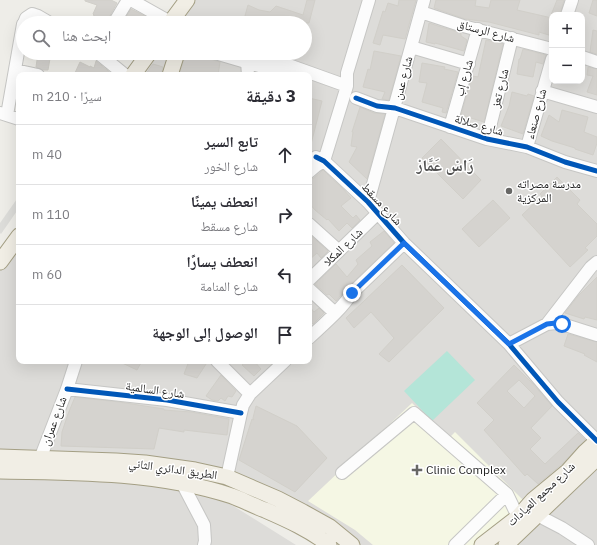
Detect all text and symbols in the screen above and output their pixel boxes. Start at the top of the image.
map controls [549,12,585,84]
button: + [549,12,585,48]
search box [16,16,312,60]
street label: شارع الرستاق [455,16,517,46]
text: ابحث هنا [62,26,111,45]
icon: search [30,27,52,49]
button: − [549,48,585,84]
street label: شارع عدن [390,54,417,102]
street label: شارع إب [451,58,477,98]
street label: شارع تعز [487,67,513,110]
text: 3 دقيقة [246,85,296,107]
street label: شارع صنعاء [522,87,550,141]
text: سيرًا · 210 m [32,88,102,105]
street label: شارع صلالة [453,110,506,140]
text: تابع السير [204,132,258,151]
icon: ahead [274,144,296,166]
text: 40 m [32,146,62,163]
district label: رَاسْ عَمَّارْ [416,155,473,175]
text: شارع الخور [205,158,258,175]
place label: مدرسة مصراته المركزية [517,176,581,205]
street label: شارع مسقط [358,179,406,229]
marker: مدرسة مصراته المركزية [504,186,514,196]
text: انعطف يمينًا [191,192,258,211]
icon: right [274,204,296,226]
text: 110 m [32,206,70,223]
text: شارع مسقط [201,218,258,235]
street label: شارع المكلا [320,224,366,270]
text: انعطف يسارًا [186,252,258,271]
icon: left [274,264,296,286]
text: 60 m [32,266,62,283]
text: شارع المنامة [200,278,258,295]
route end [343,284,361,302]
route start [553,315,571,333]
text: الوصول إلى الوجهة [152,323,258,342]
icon: arrive [274,324,296,346]
street label: شارع السالمية [125,378,186,402]
street label: شارع عمران [37,394,71,448]
street label: الطريق الدائري الثاني [127,455,218,485]
street label: شارع مجمع العيادات [504,458,579,530]
place label: Clinic Complex [426,462,506,477]
marker: Clinic Complex [411,464,423,476]

